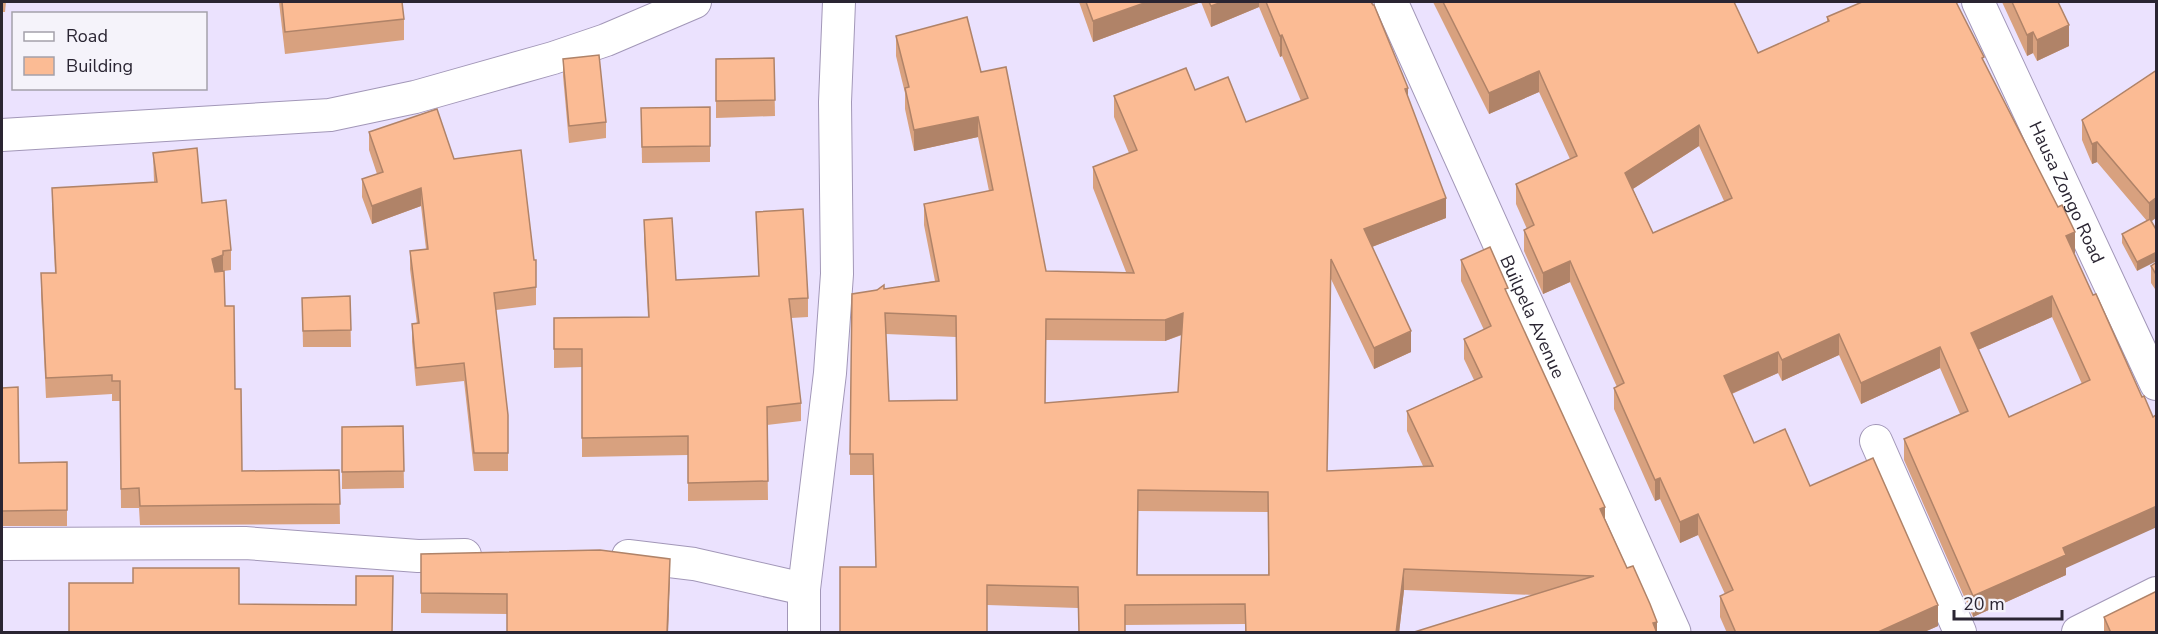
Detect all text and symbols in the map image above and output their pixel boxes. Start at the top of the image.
legend [12,12,207,90]
text: Road [66,24,108,48]
text: Building [66,54,133,78]
street label: Hausa Zongo Road [2023,118,2110,267]
street label: Builpela Avenue [1494,251,1570,382]
scale bar [1954,583,2062,621]
text: 20 m [1963,592,2005,616]

